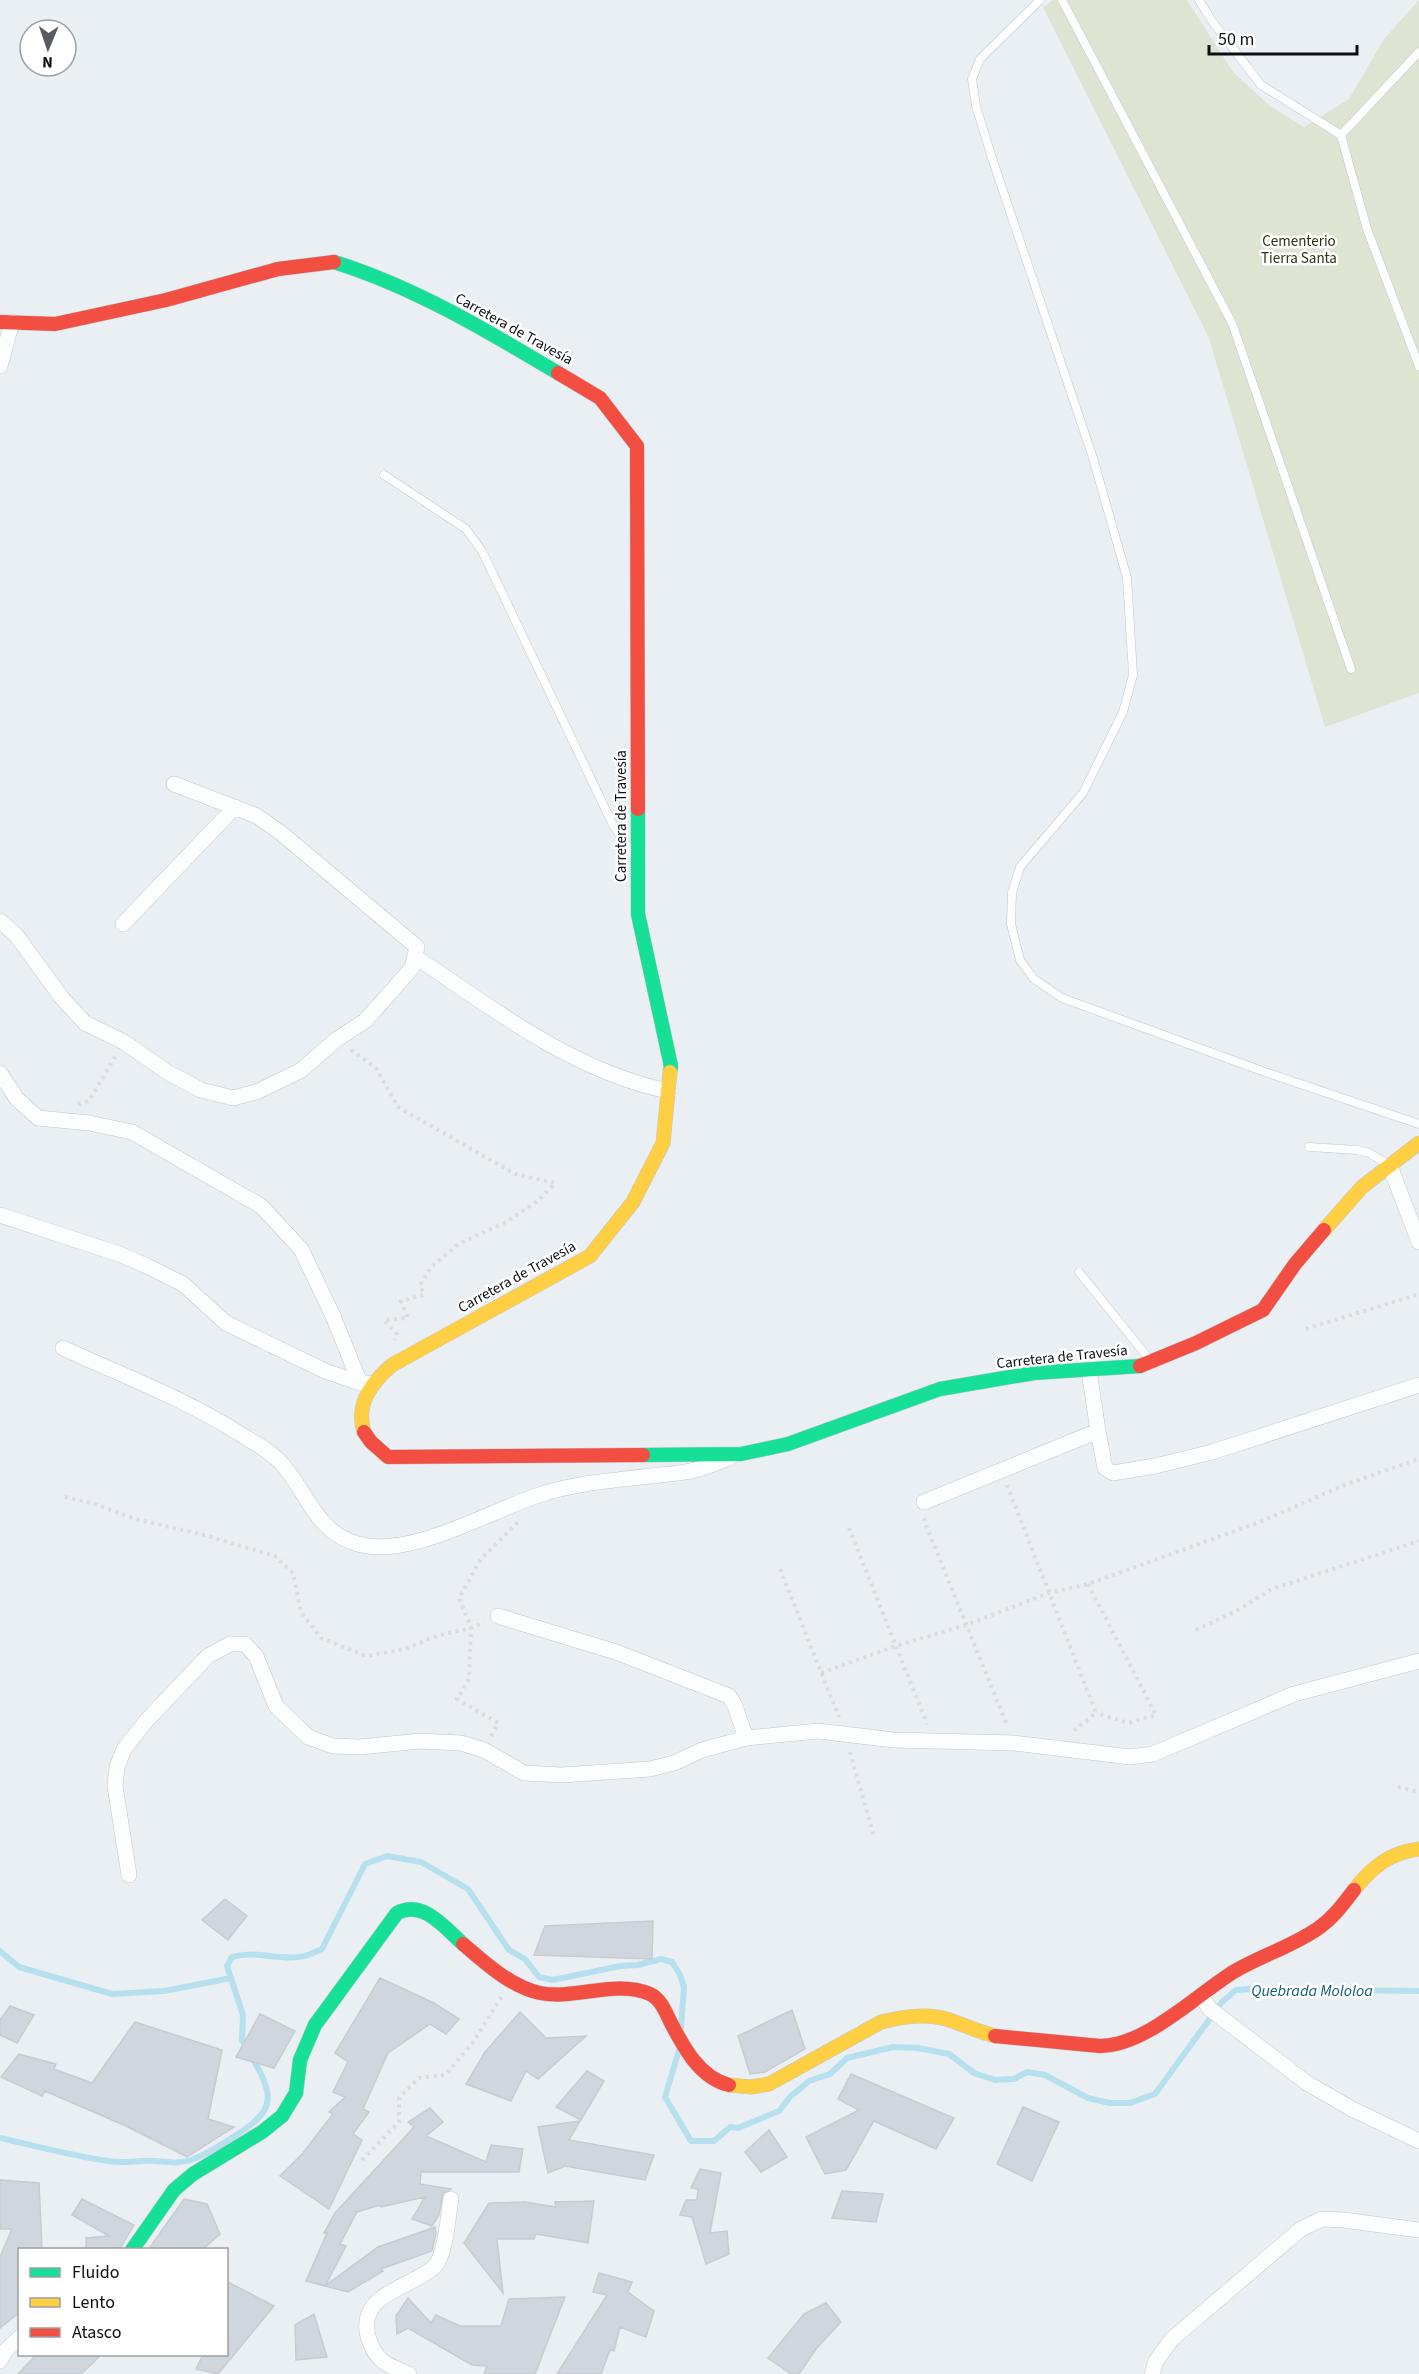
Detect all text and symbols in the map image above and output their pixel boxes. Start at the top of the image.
north arrow [18,18,78,78]
scale bar [1209,18,1358,56]
text: 50 m [1218,27,1254,52]
text: N [42,51,53,73]
park label: Cementerio Tierra Santa [1261,231,1337,269]
street label: Carretera de Travesía [451,288,577,370]
street label: Carretera de Travesía [611,750,632,882]
street label: Carretera de Travesía [454,1236,580,1318]
street label: Carretera de Travesía [995,1340,1129,1374]
water label: Quebrada Mololoa [1251,1980,1373,2002]
legend [18,2248,228,2356]
text: Fluido [72,2260,119,2285]
text: Lento [72,2290,115,2315]
text: Atasco [72,2320,121,2345]

